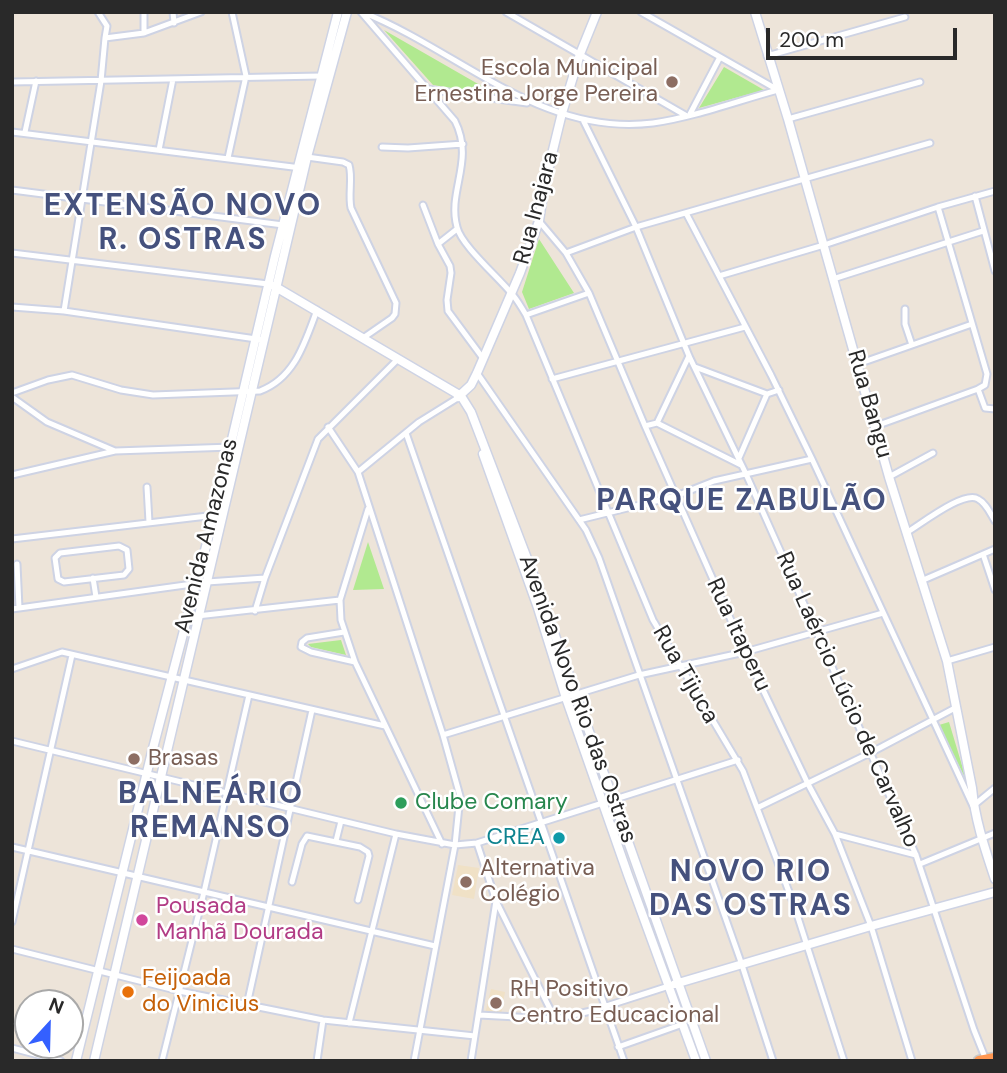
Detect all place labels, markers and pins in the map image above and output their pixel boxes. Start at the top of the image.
place label: Escola Municipal Ernestina Jorge Pereira [414,55,658,109]
marker: Escola Municipal Ernestina Jorge Pereira [664,74,680,90]
place label: Brasas [148,745,218,773]
marker: Brasas [126,751,142,767]
place label: Clube Comary [415,789,568,817]
marker: Clube Comary [393,795,409,811]
place label: CREA [487,824,545,852]
marker: CREA [551,830,567,846]
place label: Alternativa Colégio [480,855,595,909]
marker: Alternativa Colégio [458,874,474,890]
place label: Pousada Manhã Dourada [156,893,324,947]
marker: Pousada Manhã Dourada [134,912,150,928]
place label: Feijoada do Vinicius [142,965,259,1019]
place label: RH Positivo Centro Educacional [510,976,719,1030]
marker: Feijoada do Vinicius [120,984,136,1000]
marker: RH Positivo Centro Educacional [488,995,504,1011]

